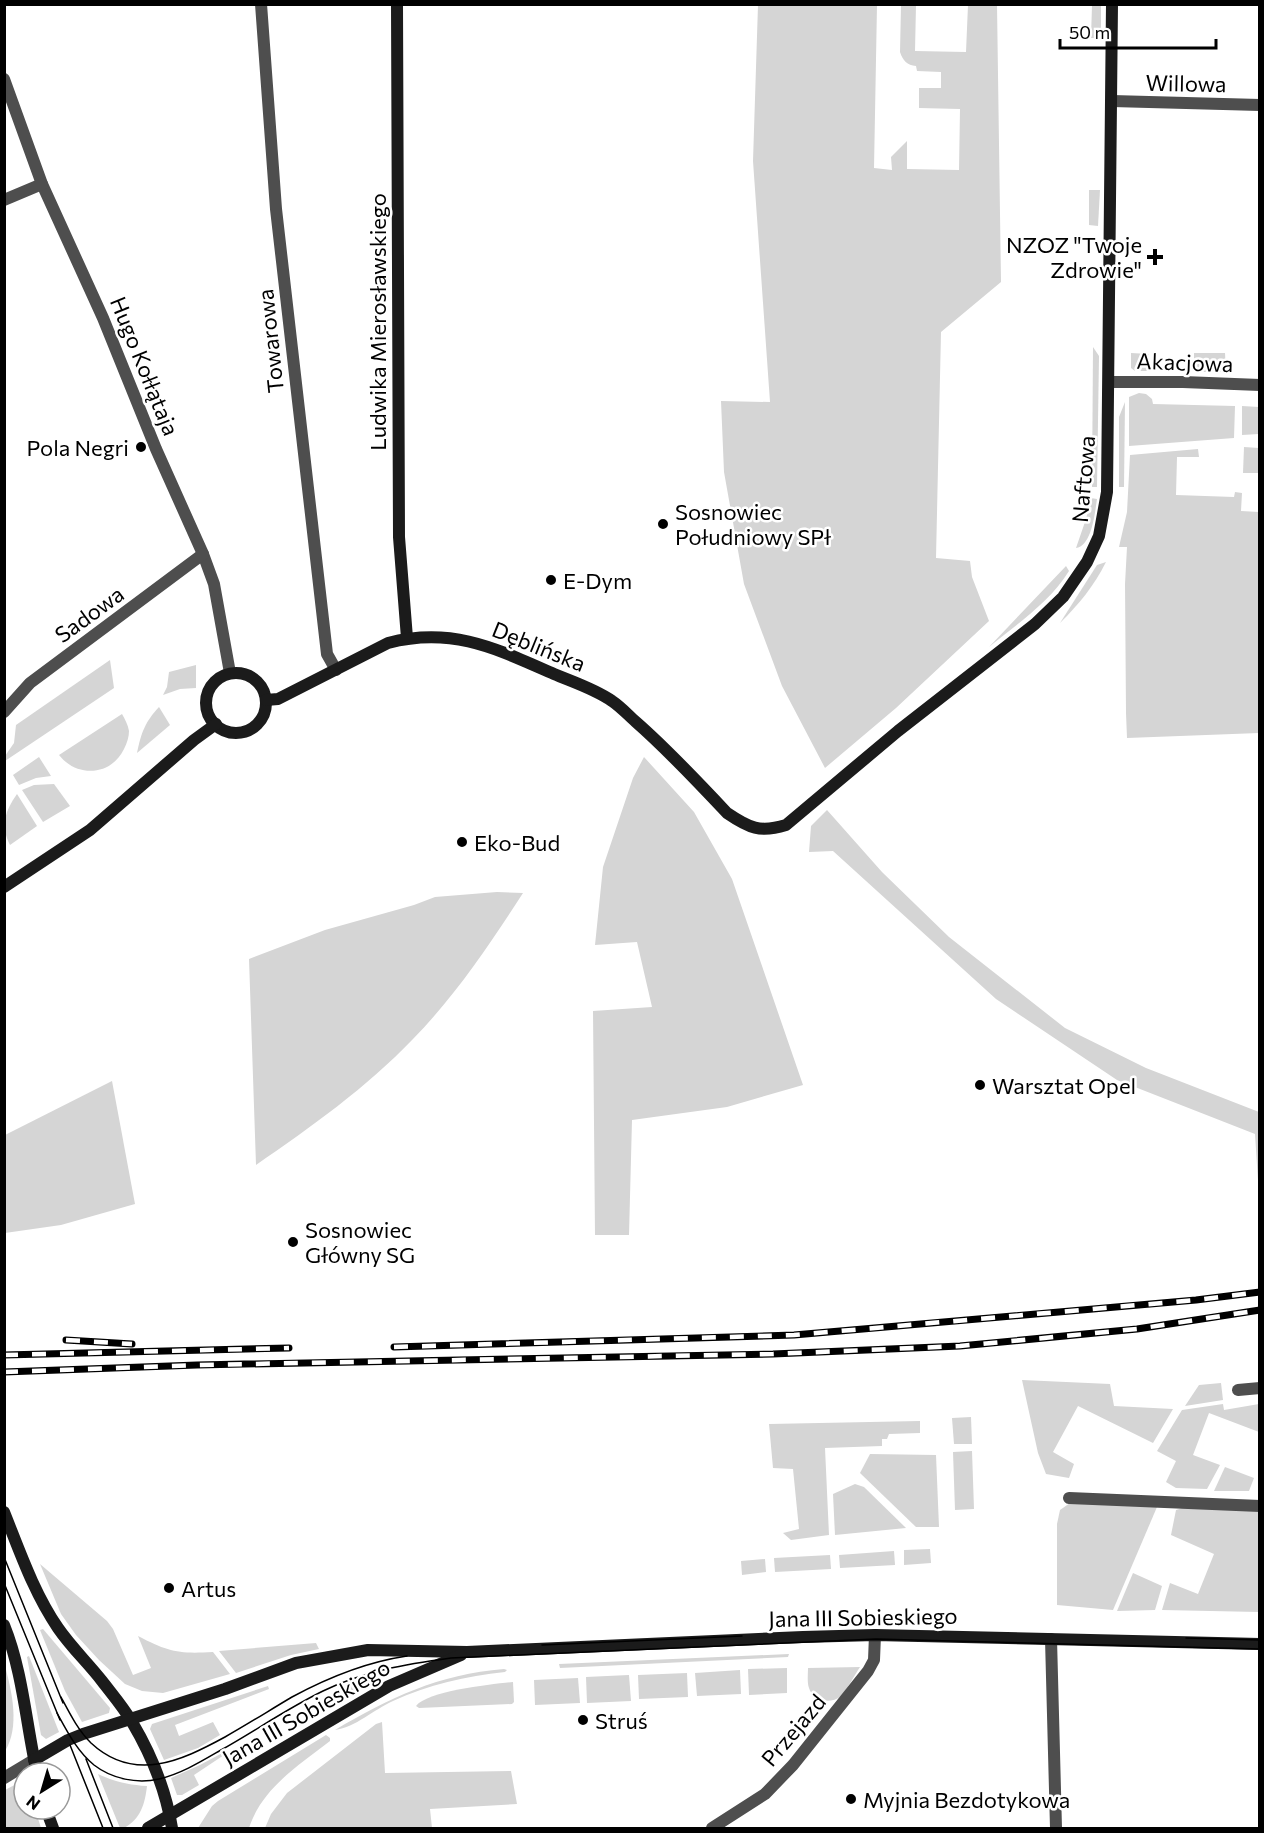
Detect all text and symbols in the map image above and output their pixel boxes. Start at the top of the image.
scale bar [1060,12,1216,50]
text: 50 m [1069,21,1110,43]
street label: Willowa [1145,69,1227,97]
street label: Ludwika Mierosławskiego [364,193,391,451]
place label: NZOZ "Twoje Zdrowie" [1006,231,1142,283]
marker: NZOZ "Twoje Zdrowie" [1146,248,1164,266]
street label: Towarowa [251,288,289,394]
street label: Hugo Kołłątaja [105,293,185,439]
street label: Akacjowa [1136,347,1234,377]
place label: Pola Negri [27,434,129,461]
street label: Naftowa [1066,434,1100,524]
marker: Pola Negri [134,440,148,454]
place label: Sosnowiec Południowy SPł [675,498,831,550]
marker: Sosnowiec Południowy SPł [656,517,670,531]
place label: E-Dym [563,567,632,594]
marker: E-Dym [544,573,558,587]
street label: Sadowa [49,580,129,648]
street label: Dęblińska [488,615,590,677]
place label: Eko-Bud [474,829,560,856]
marker: Eko-Bud [455,835,469,849]
place label: Warsztat Opel [992,1072,1136,1099]
marker: Warsztat Opel [973,1078,987,1092]
place label: Sosnowiec Główny SG [305,1216,415,1268]
marker: Sosnowiec Główny SG [286,1235,300,1249]
place label: Artus [181,1575,236,1602]
marker: Artus [162,1581,176,1595]
street label: Jana III Sobieskiego [768,1602,958,1632]
street label: Jana III Sobieskiego [217,1653,395,1771]
street label: Przejazd [755,1688,831,1772]
place label: Struś [595,1707,648,1734]
marker: Struś [576,1713,590,1727]
north arrow [12,1761,72,1821]
place label: Myjnia Bezdotykowa [863,1786,1070,1813]
text: N [22,1792,43,1815]
marker: Myjnia Bezdotykowa [844,1792,858,1806]

